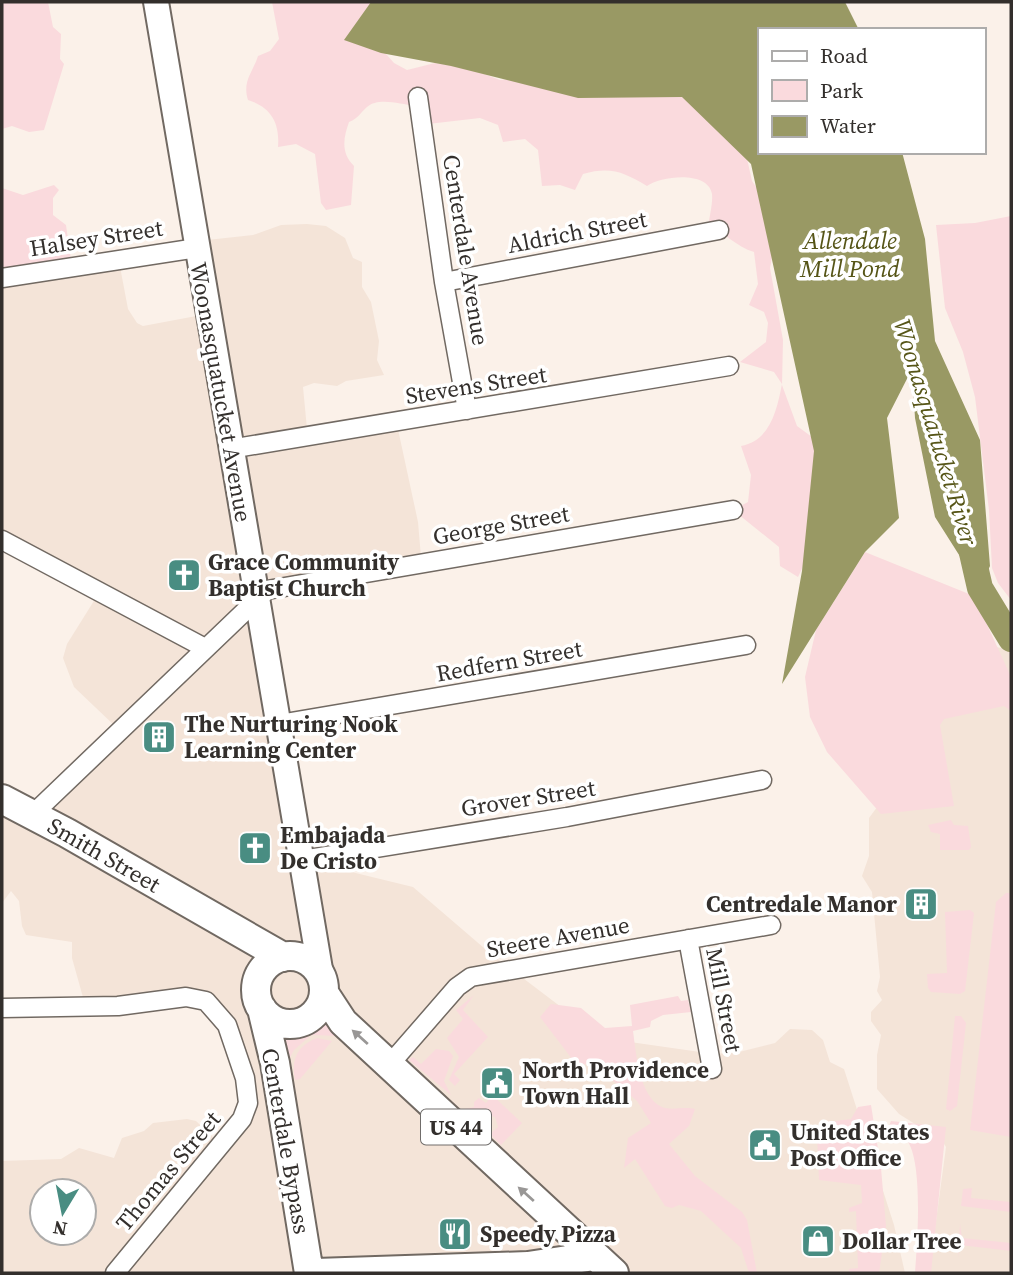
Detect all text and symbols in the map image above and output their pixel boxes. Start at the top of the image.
legend [758,28,985,154]
text: Road [820,41,868,70]
text: Park [820,76,864,105]
text: Water [820,111,876,140]
street label: Centerdale Avenue [435,152,497,348]
street label: Aldrich Street [505,203,650,261]
street label: Halsey Street [27,212,165,264]
water label: Allendale Mill Pond [799,224,900,285]
street label: Woonasquatucket Avenue [182,260,260,524]
water label: Woonasquatucket River [886,315,986,550]
street label: Stevens Street [403,358,549,412]
street label: George Street [430,497,572,553]
place label: Grace Community Baptist Church [208,546,400,604]
church icon: Grace Community Baptist Church [165,556,203,594]
street label: Redfern Street [434,632,585,690]
place label: The Nurturing Nook Learning Center [184,708,398,766]
building icon: The Nurturing Nook Learning Center [140,718,178,756]
street label: Grover Street [459,772,598,824]
street label: Smith Street [42,810,167,900]
place label: Embajada De Cristo [280,819,386,877]
church icon: Embajada De Cristo [236,829,274,867]
building icon: Centredale Manor [902,885,940,923]
place label: Centredale Manor [706,888,897,920]
street label: Steere Avenue [484,909,632,965]
street label: Mill Street [698,945,750,1056]
one-way arrow [352,1030,369,1046]
street label: Centerdale Bypass [254,1045,318,1237]
place label: North Providence Town Hall [522,1054,709,1112]
public building icon: North Providence Town Hall [478,1064,516,1102]
street label: Thomas Street [108,1104,228,1238]
road number: US 44 [421,1110,491,1144]
place label: United States Post Office [790,1116,930,1174]
public building icon: United States Post Office [746,1126,784,1164]
north arrow [28,1177,98,1247]
one-way arrow [518,1186,535,1202]
text: N [51,1215,69,1243]
restaurant icon: Speedy Pizza [436,1215,474,1253]
place label: Speedy Pizza [480,1218,617,1250]
shop icon: Dollar Tree [799,1222,837,1260]
place label: Dollar Tree [842,1225,961,1257]

